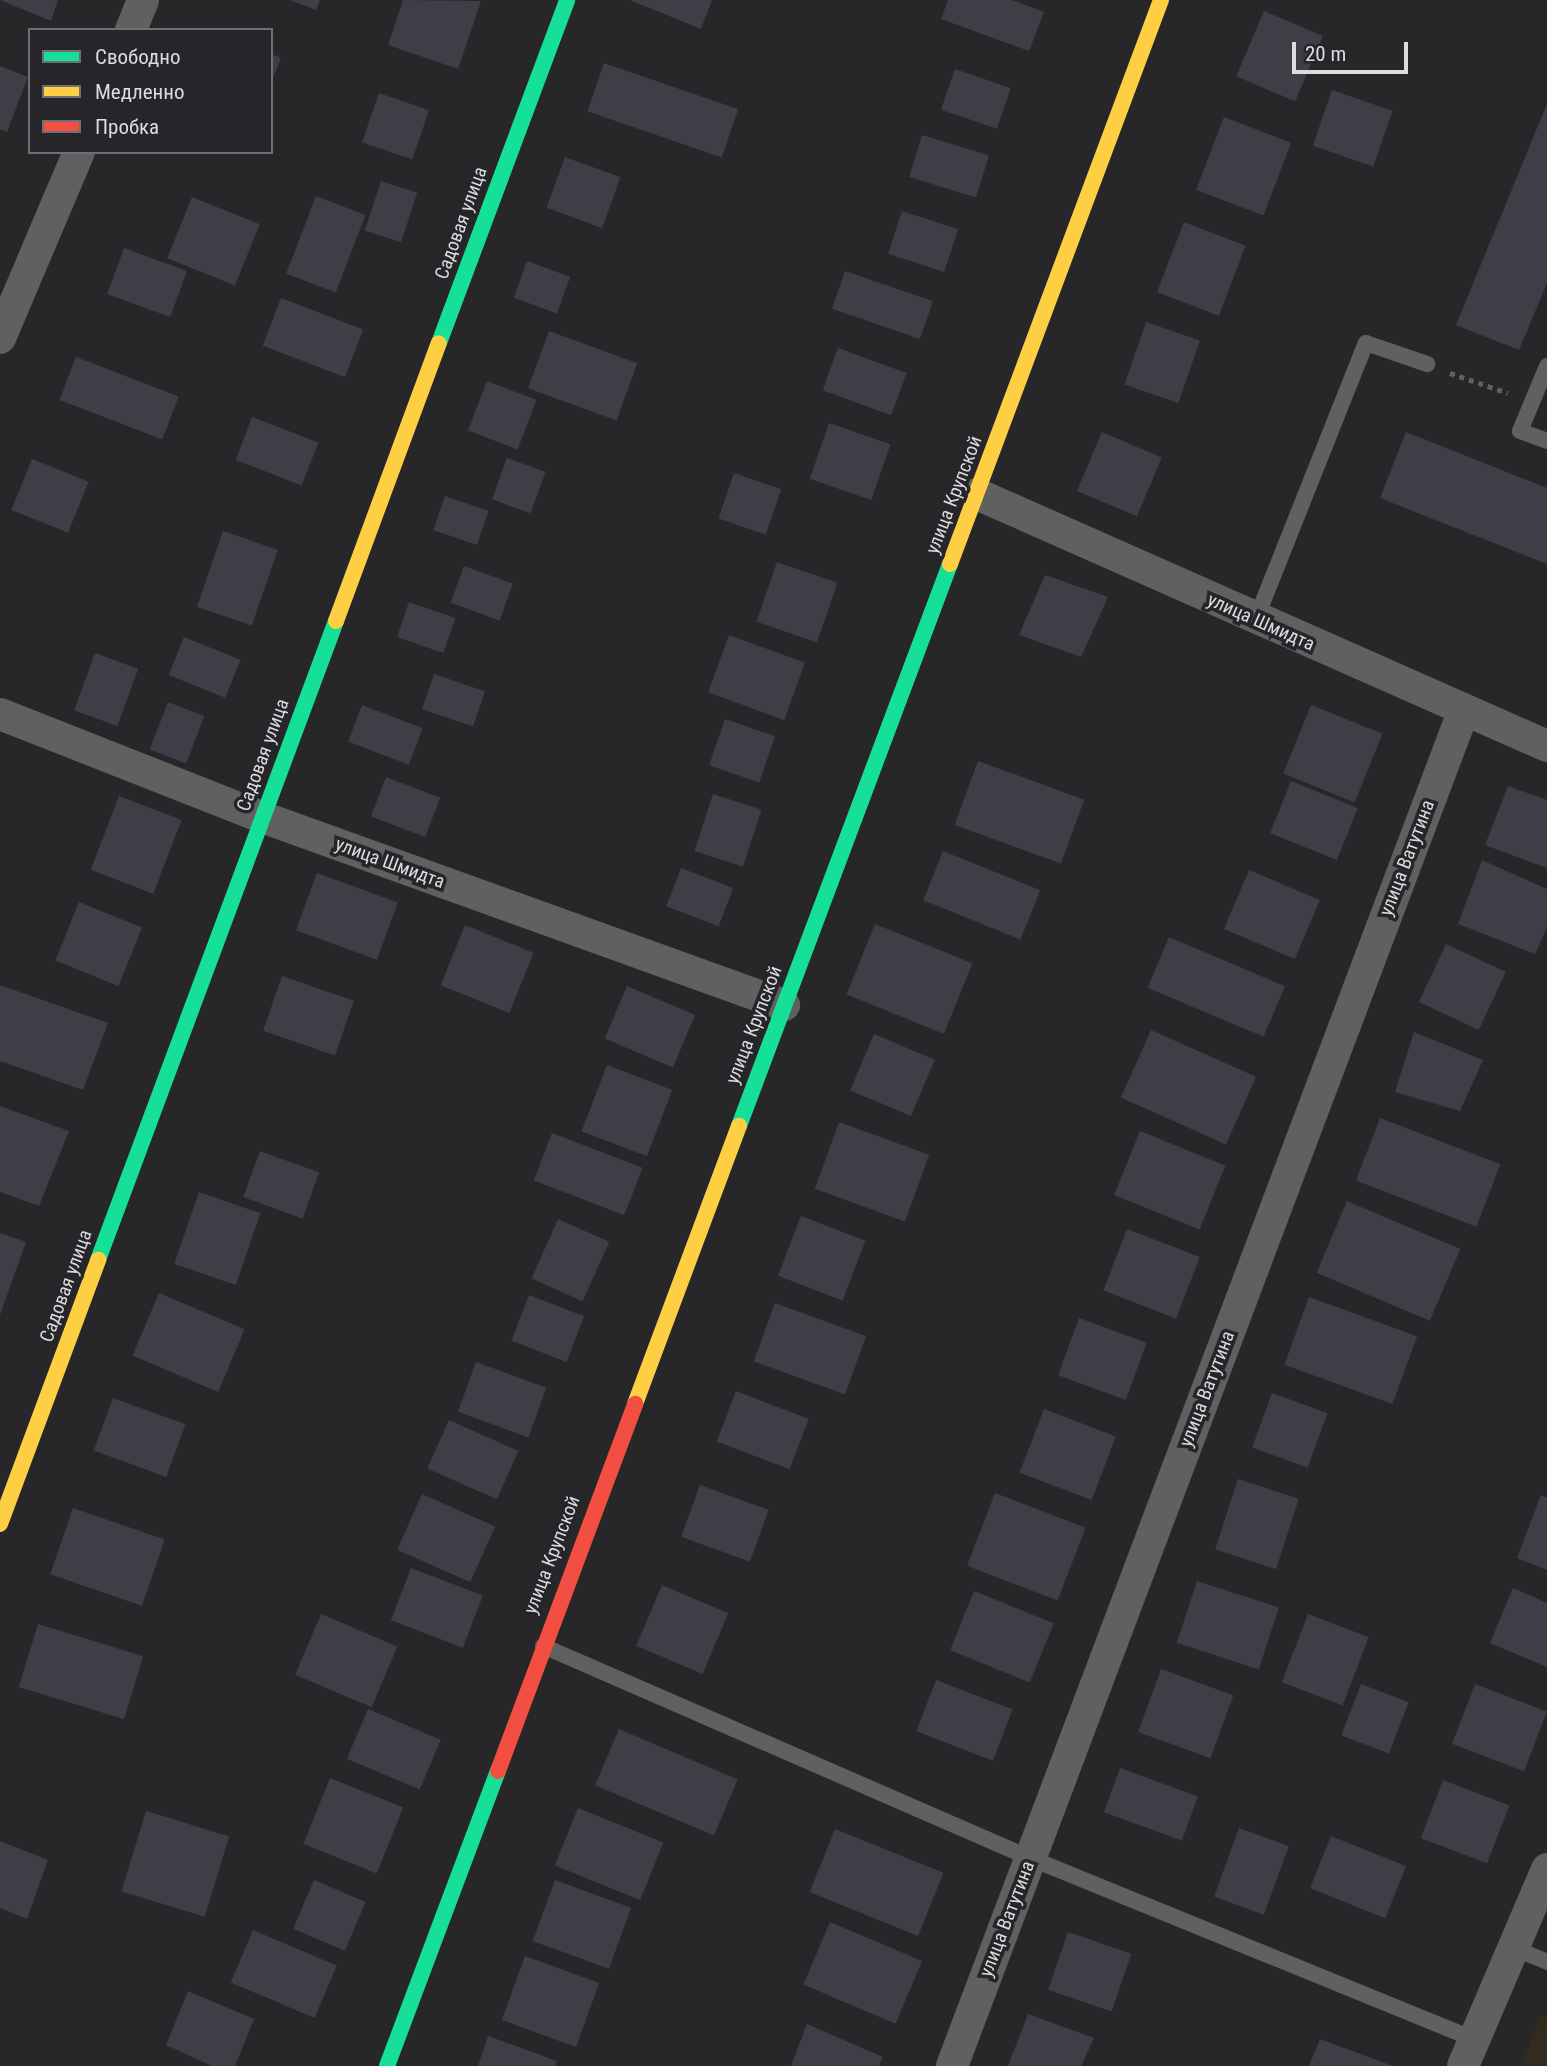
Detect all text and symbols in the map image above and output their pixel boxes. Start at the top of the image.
legend [28,28,273,154]
scale bar [1295,28,1410,72]
text: 20 m [1305,42,1346,66]
text: Свободно [95,45,181,69]
text: Медленно [95,80,184,104]
text: Пробка [95,115,159,139]
street label: Садовая улица [430,164,492,282]
street label: улица Крупской [921,433,987,557]
street label: улица Шмидта [1204,588,1318,656]
street label: Садовая улица [232,696,294,814]
street label: улица Ватутина [1374,797,1440,919]
street label: улица Шмидта [332,833,448,893]
street label: улица Крупской [721,963,787,1087]
street label: Садовая улица [35,1227,97,1345]
street label: улица Ватутина [1174,1328,1240,1450]
street label: улица Крупской [519,1493,585,1617]
street label: улица Ватутина [974,1858,1040,1980]

